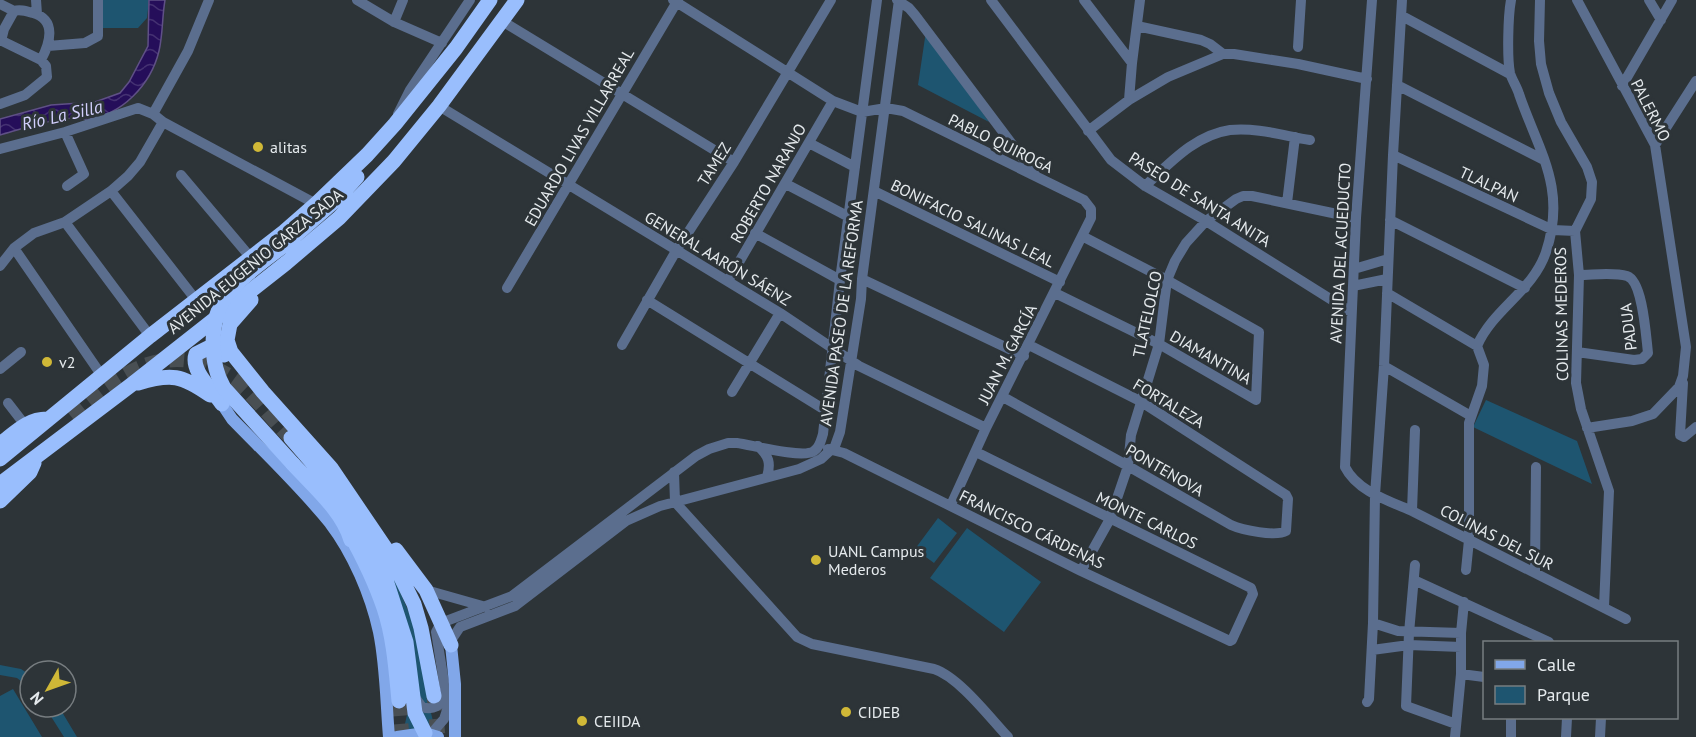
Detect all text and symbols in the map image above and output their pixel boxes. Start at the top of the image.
street label: EDUARDO LIVAS VILLARREAL [520,45,638,229]
street label: PALERMO [1627,75,1675,145]
water label: Río La Silla [19,94,105,135]
street label: PABLO QUIROGA [945,109,1057,177]
street label: ROBERTO NARANJO [726,120,810,246]
place label: alitas [270,137,307,157]
street label: TAMEZ [693,138,735,189]
marker: alitas [251,140,265,154]
street label: PASEO DE SANTA ANITA [1125,147,1275,251]
street label: AVENIDA DEL ACUEDUCTO [1325,162,1355,344]
street label: TLALPAN [1456,162,1522,206]
street label: BONIFACIO SALINAS LEAL [888,175,1058,271]
street label: AVENIDA EUGENIO GARZA SADA [163,184,347,338]
street label: AVENIDA PASEO DE LA REFORMA [815,198,867,427]
street label: GENERAL AARÓN SÁENZ [641,206,795,310]
street label: COLINAS MEDEROS [1550,247,1572,381]
street label: TLATELOLCO [1128,269,1166,359]
street label: JUAN M. GARCÍA [973,300,1041,408]
street label: PADUA [1615,302,1641,352]
street label: DIAMANTINA [1167,326,1256,389]
place label: v2 [59,352,75,372]
marker: v2 [40,355,54,369]
street label: FORTALEZA [1130,374,1209,432]
street label: PONTENOVA [1122,440,1208,501]
street label: FRANCISCO CÁRDENAS [956,485,1108,573]
street label: MONTE CARLOS [1093,487,1201,553]
street label: COLINAS DEL SUR [1437,500,1557,574]
place label: UANL Campus Mederos [828,541,925,579]
marker: UANL Campus Mederos [809,553,823,567]
legend [1483,641,1678,719]
text: Calle [1537,653,1576,676]
north arrow [18,659,78,719]
text: Parque [1537,683,1590,706]
text: N [25,688,48,709]
place label: CIDEB [858,702,900,722]
marker: CIDEB [839,705,853,719]
place label: CEIIDA [594,711,641,731]
marker: CEIIDA [575,714,589,728]

